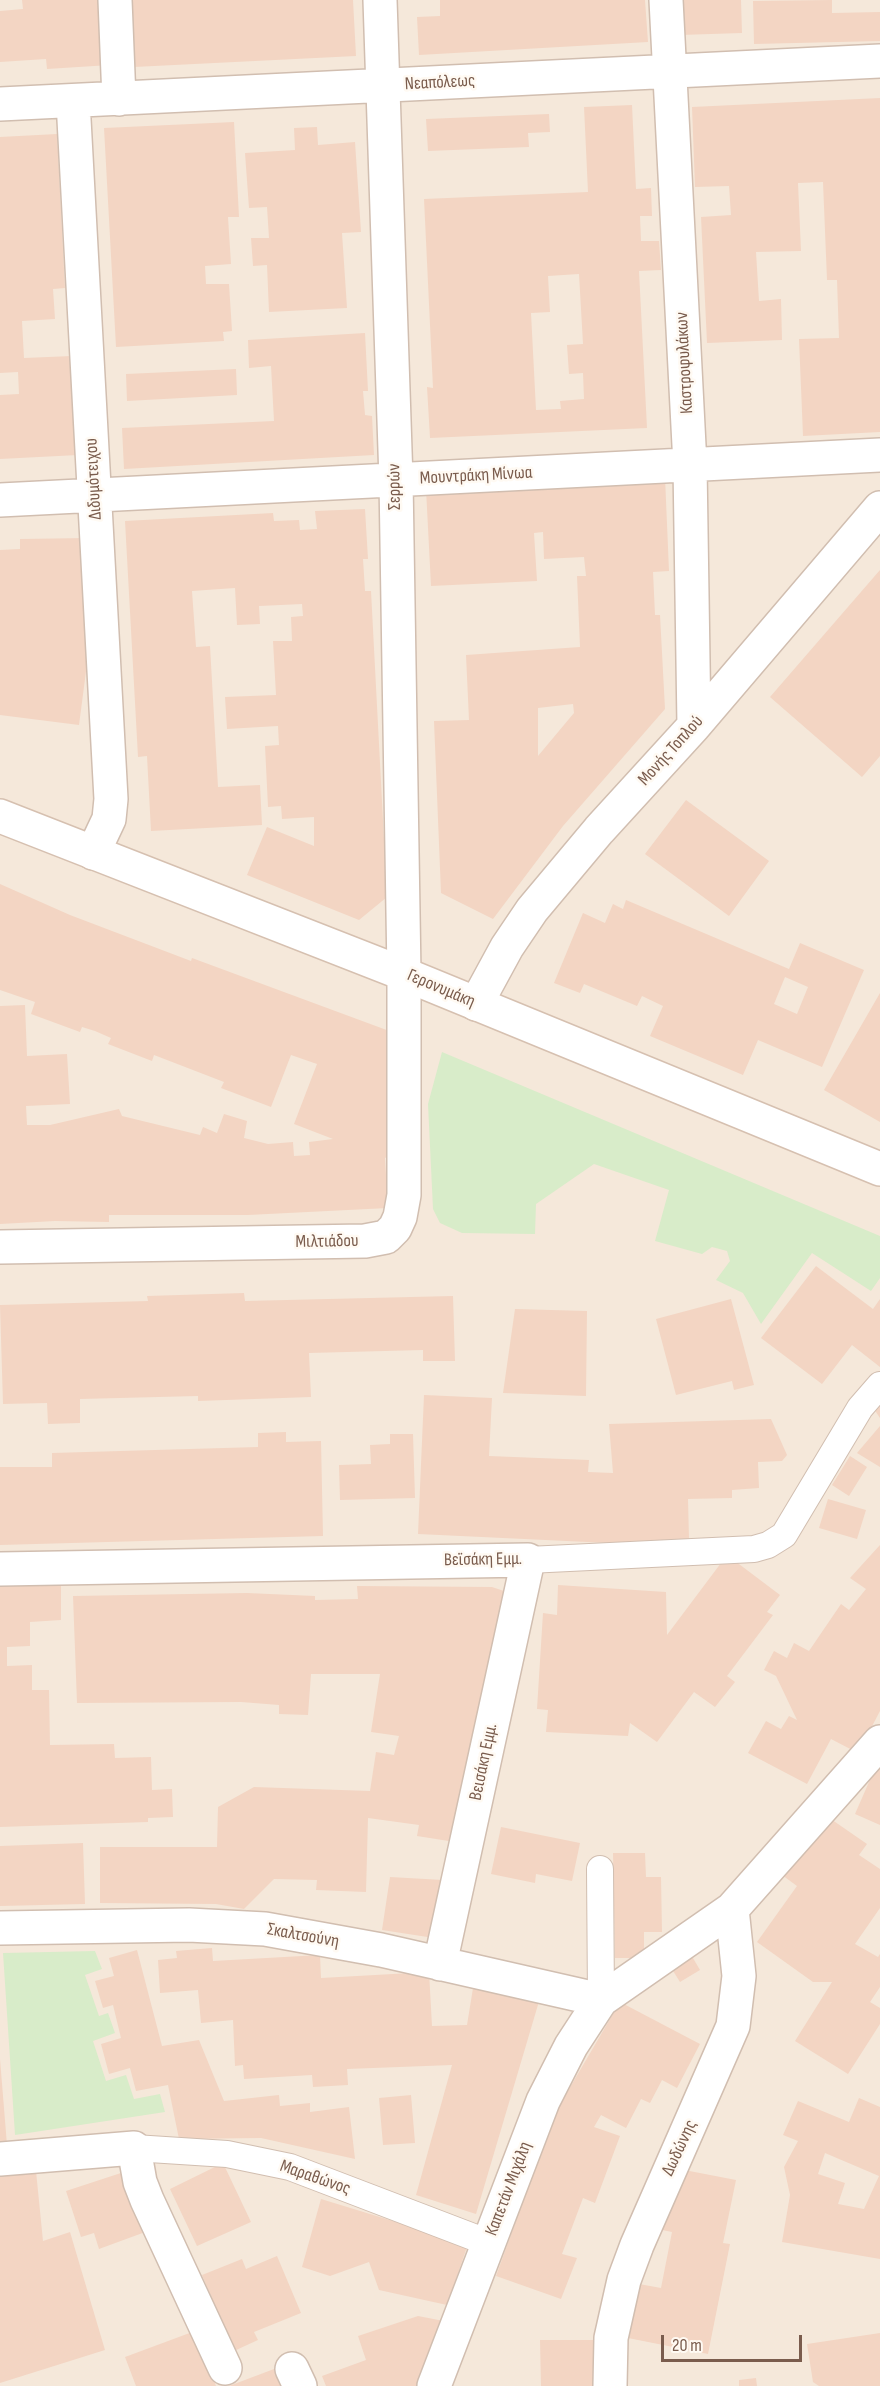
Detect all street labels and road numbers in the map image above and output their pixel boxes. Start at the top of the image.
street label: Νεαπόλεως [404,70,476,96]
street label: Καστροφυλάκων [672,312,698,414]
street label: Διδυμότειχου [81,438,107,520]
street label: Μουντράκη Μίνωα [419,462,533,490]
street label: Σερρών [384,464,406,510]
street label: Μονής Τοπλού [634,711,708,791]
street label: Γερονυμάκη [404,965,478,1013]
street label: Μιλτιάδου [295,1231,359,1253]
street label: Βεϊσάκη Εμμ. [444,1549,522,1571]
street label: Βεισάκη Εμμ. [465,1721,503,1803]
street label: Σκαλτσούνη [265,1919,341,1953]
street label: Δωδώνης [658,2117,702,2179]
street label: Καπετάν Μιχάλη [481,2139,537,2239]
street label: Μαραθώνος [277,2156,353,2200]

